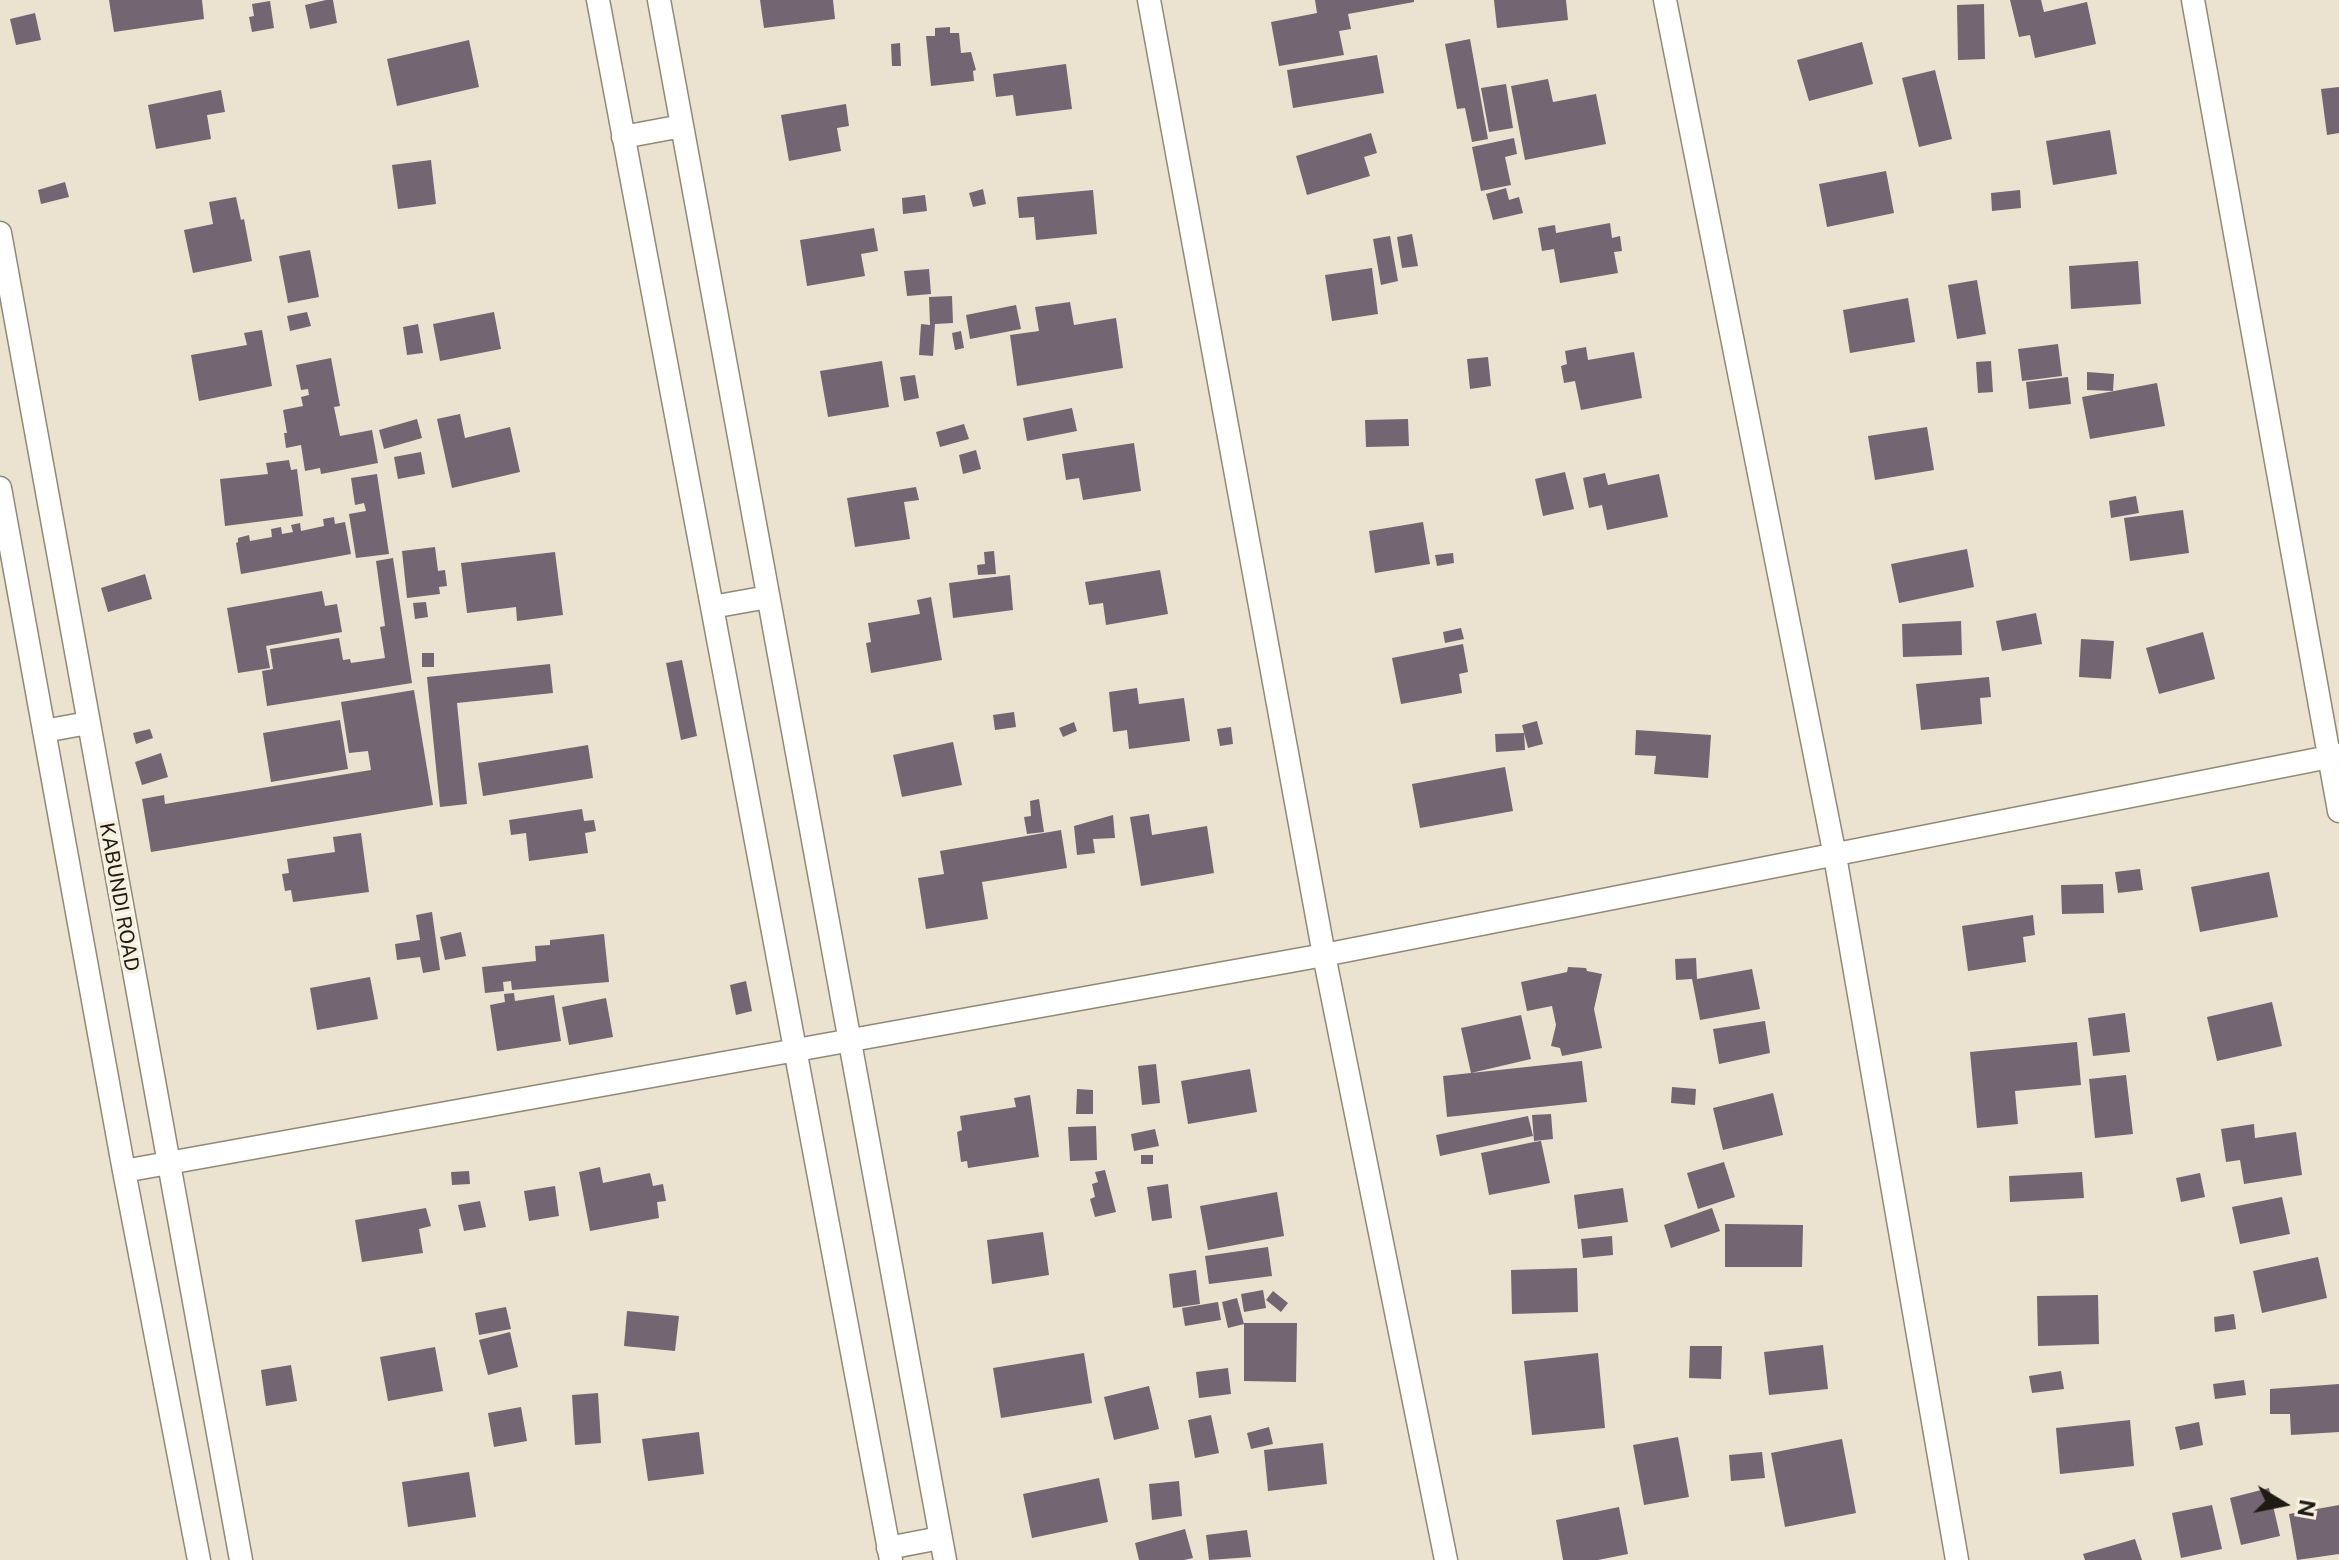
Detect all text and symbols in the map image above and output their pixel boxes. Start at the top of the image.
street label: KABUNDI ROAD [94,821,144,973]
north arrow [2243,1464,2323,1544]
text: N [2292,1497,2321,1519]

